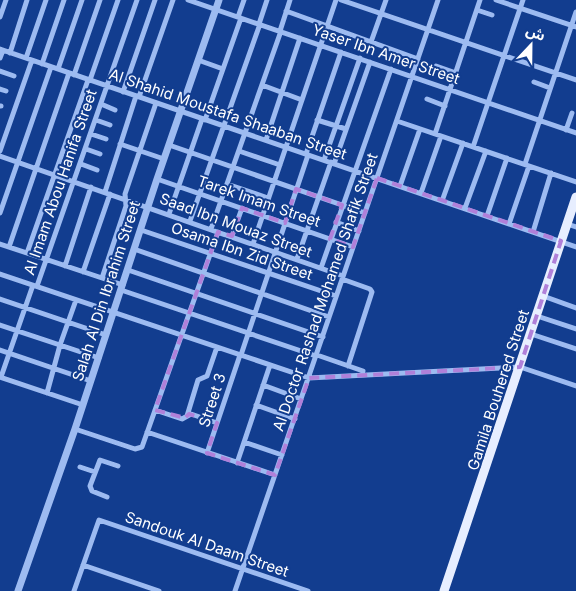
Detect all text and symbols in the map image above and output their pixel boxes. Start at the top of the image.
street label: Yaser Ibn Amer Street [310,20,462,88]
north arrow [506,20,556,70]
text: ش [524,21,548,44]
street label: Al Shahid Moustafa Shaaban Street [107,64,349,164]
street label: Al Imam Abou Hanifa Street [19,87,101,277]
street label: Al Doctor Rashad Mohamed Shafik Street [268,150,382,434]
street label: Tarek Imam Street [195,171,323,231]
street label: Saad Ibn Mouaz Street [157,189,315,261]
street label: Salah Al Din Ibrahim Street [68,198,144,384]
street label: Osama Ibn Zid Street [169,218,315,284]
street label: Gamila Bouhered Street [463,307,533,473]
street label: Street 3 [194,371,230,429]
street label: Sandouk Al Daam Street [123,507,291,581]

